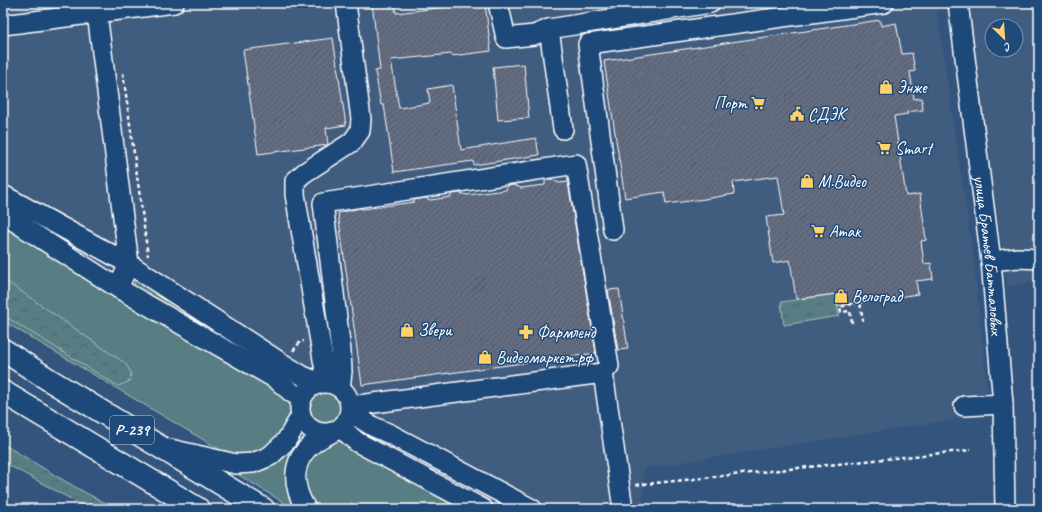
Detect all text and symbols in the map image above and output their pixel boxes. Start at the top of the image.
north arrow [984,18,1024,58]
text: С [1001,40,1014,55]
place label: Энже [897,77,928,98]
shop icon: Энже [878,79,894,95]
place label: Порт [714,93,749,114]
supermarket icon: Порт [750,95,766,111]
place label: СДЭК [808,104,849,125]
public building icon: СДЭК [789,106,805,122]
place label: Smart [895,138,934,159]
supermarket icon: Smart [876,140,892,156]
place label: М.Видео [818,171,867,192]
shop icon: М.Видео [799,173,815,189]
street label: улица Братьев Батталовых [969,173,1008,337]
place label: Атак [829,221,862,242]
supermarket icon: Атак [810,223,826,239]
place label: Велоград [852,286,904,307]
shop icon: Велоград [833,288,849,304]
place label: Звери [418,320,453,341]
shop icon: Звери [399,322,415,338]
place label: Фармленд [537,322,597,343]
pharmacy icon: Фармленд [518,324,534,340]
place label: Видеомаркет.рф [496,347,594,368]
shop icon: Видеомаркет.рф [477,349,493,365]
road number: Р-239 [110,416,154,444]

